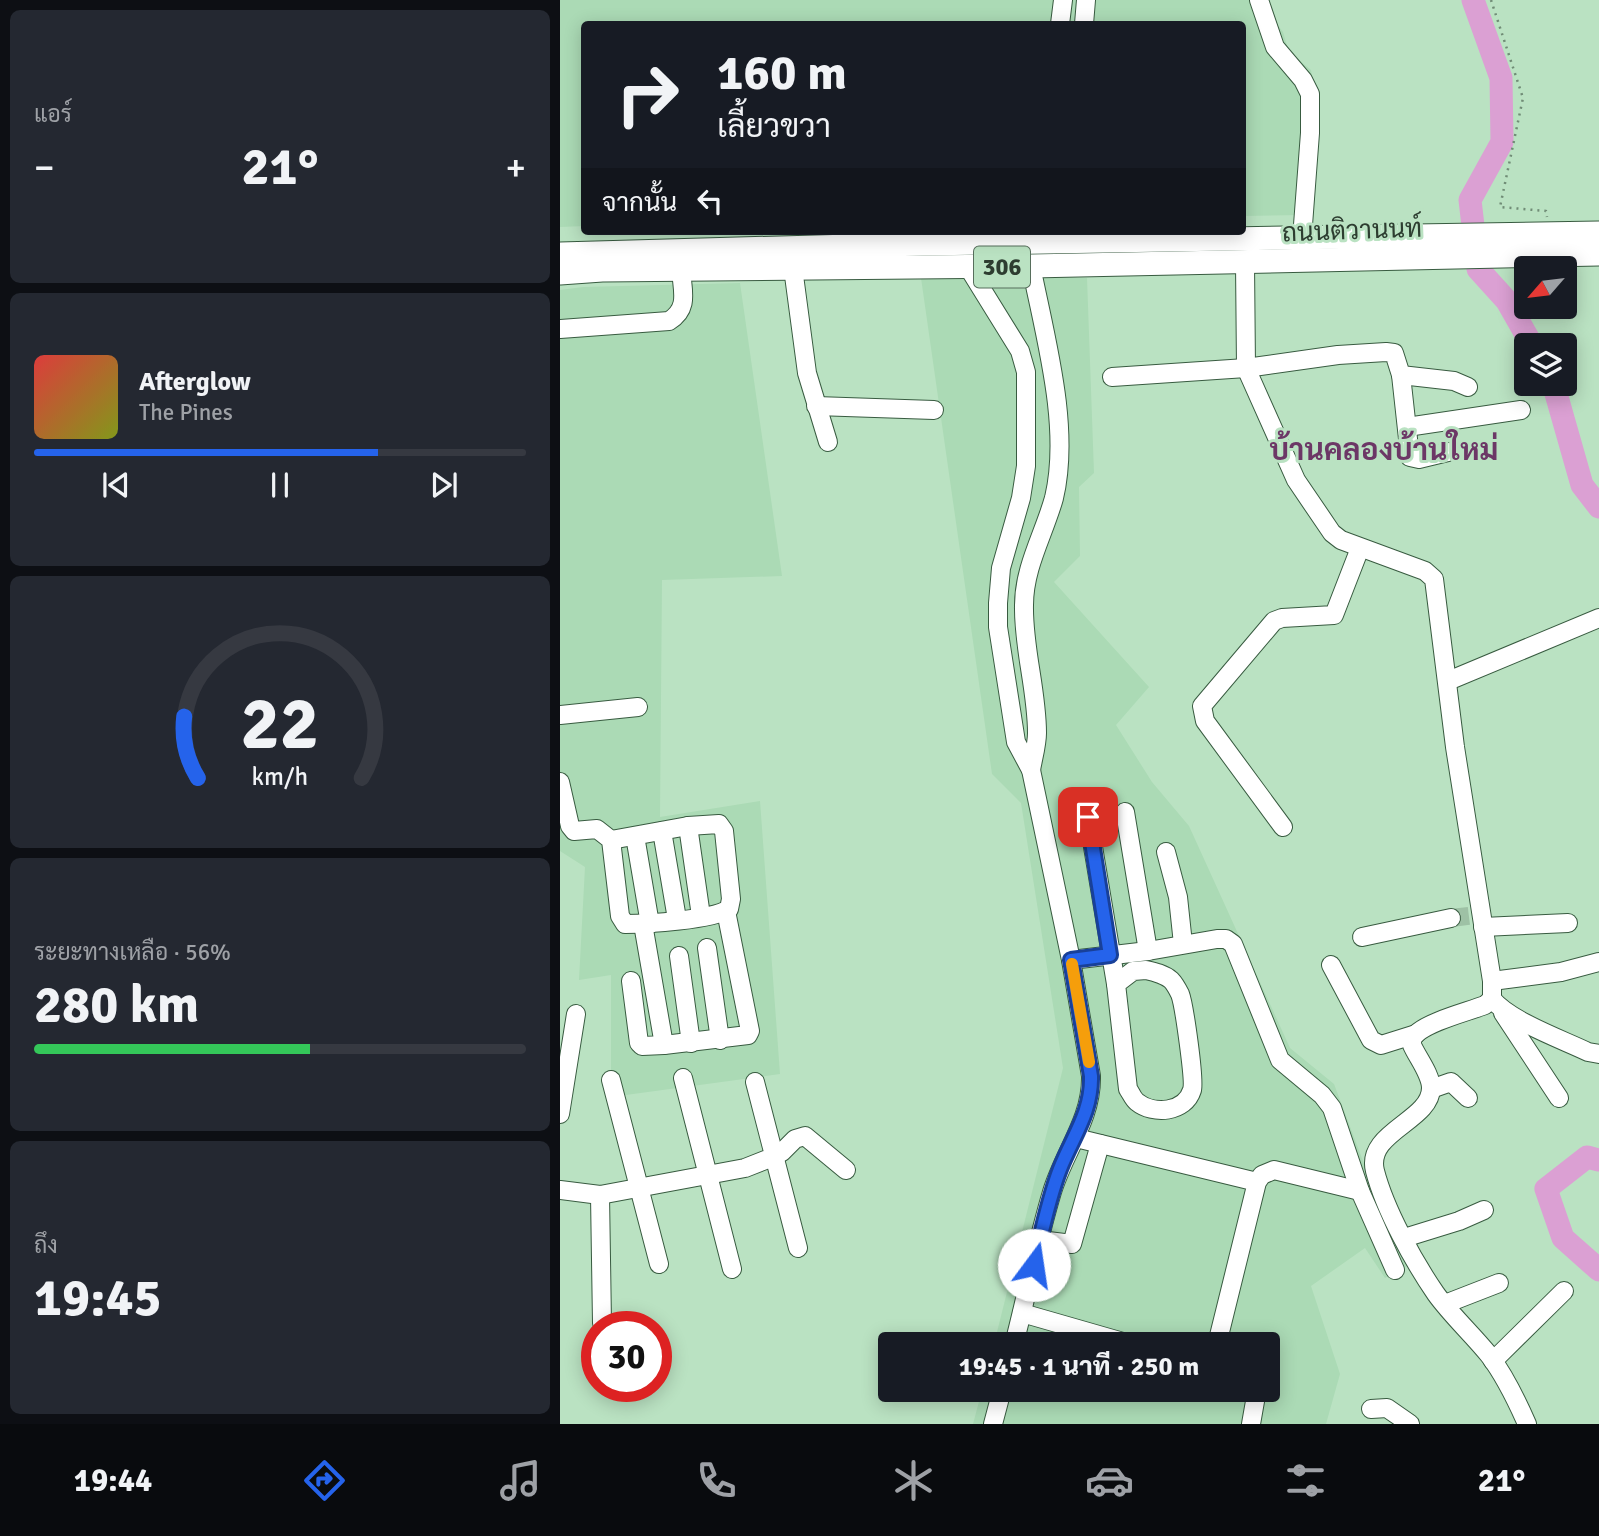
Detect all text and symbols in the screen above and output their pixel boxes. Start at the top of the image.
text: 160 m [717,43,847,103]
icon: right [602,49,693,140]
text: แอร์ [34,100,72,129]
text: เลี้ยวขวา [717,107,831,146]
text: 21° [242,135,318,199]
text: − [34,144,55,191]
text: + [505,144,526,191]
icon: left [691,182,729,220]
text: จากนั้น [602,187,677,219]
street label: ถนนติวานนท์ [1281,211,1423,249]
road number: 306 [974,246,1030,288]
north arrow [1514,256,1577,318]
map controls [1514,256,1577,396]
button: layers [1514,333,1577,396]
text: Afterglow [139,366,251,398]
text: The Pines [139,398,233,427]
district label: บ้านคลองบ้านใหม่ [1270,429,1498,469]
icon: previous [97,466,135,504]
icon: pause [261,466,299,504]
icon: next [425,466,463,504]
text: 22 [241,680,319,769]
text: km/h [252,761,308,792]
pin [1058,787,1118,847]
icon: arrive [1069,798,1107,836]
text: ระยะทางเหลือ · 56% [34,938,231,967]
text: 280 km [34,973,199,1037]
position arrow [997,1228,1071,1302]
text: ถึง [34,1231,58,1260]
text: 19:45 [34,1266,162,1330]
speed limit sign: 30 [581,1311,672,1402]
text: 19:45 · 1 นาที · 250 m [959,1351,1199,1383]
icon: directions [300,1456,349,1505]
icon: music [496,1456,545,1505]
icon: phone [692,1456,741,1505]
icon: climate [889,1456,938,1505]
icon: car [1085,1456,1134,1505]
icon: filters [1281,1456,1330,1505]
text: 19:44 [74,1461,152,1500]
text: 21° [1478,1461,1525,1500]

